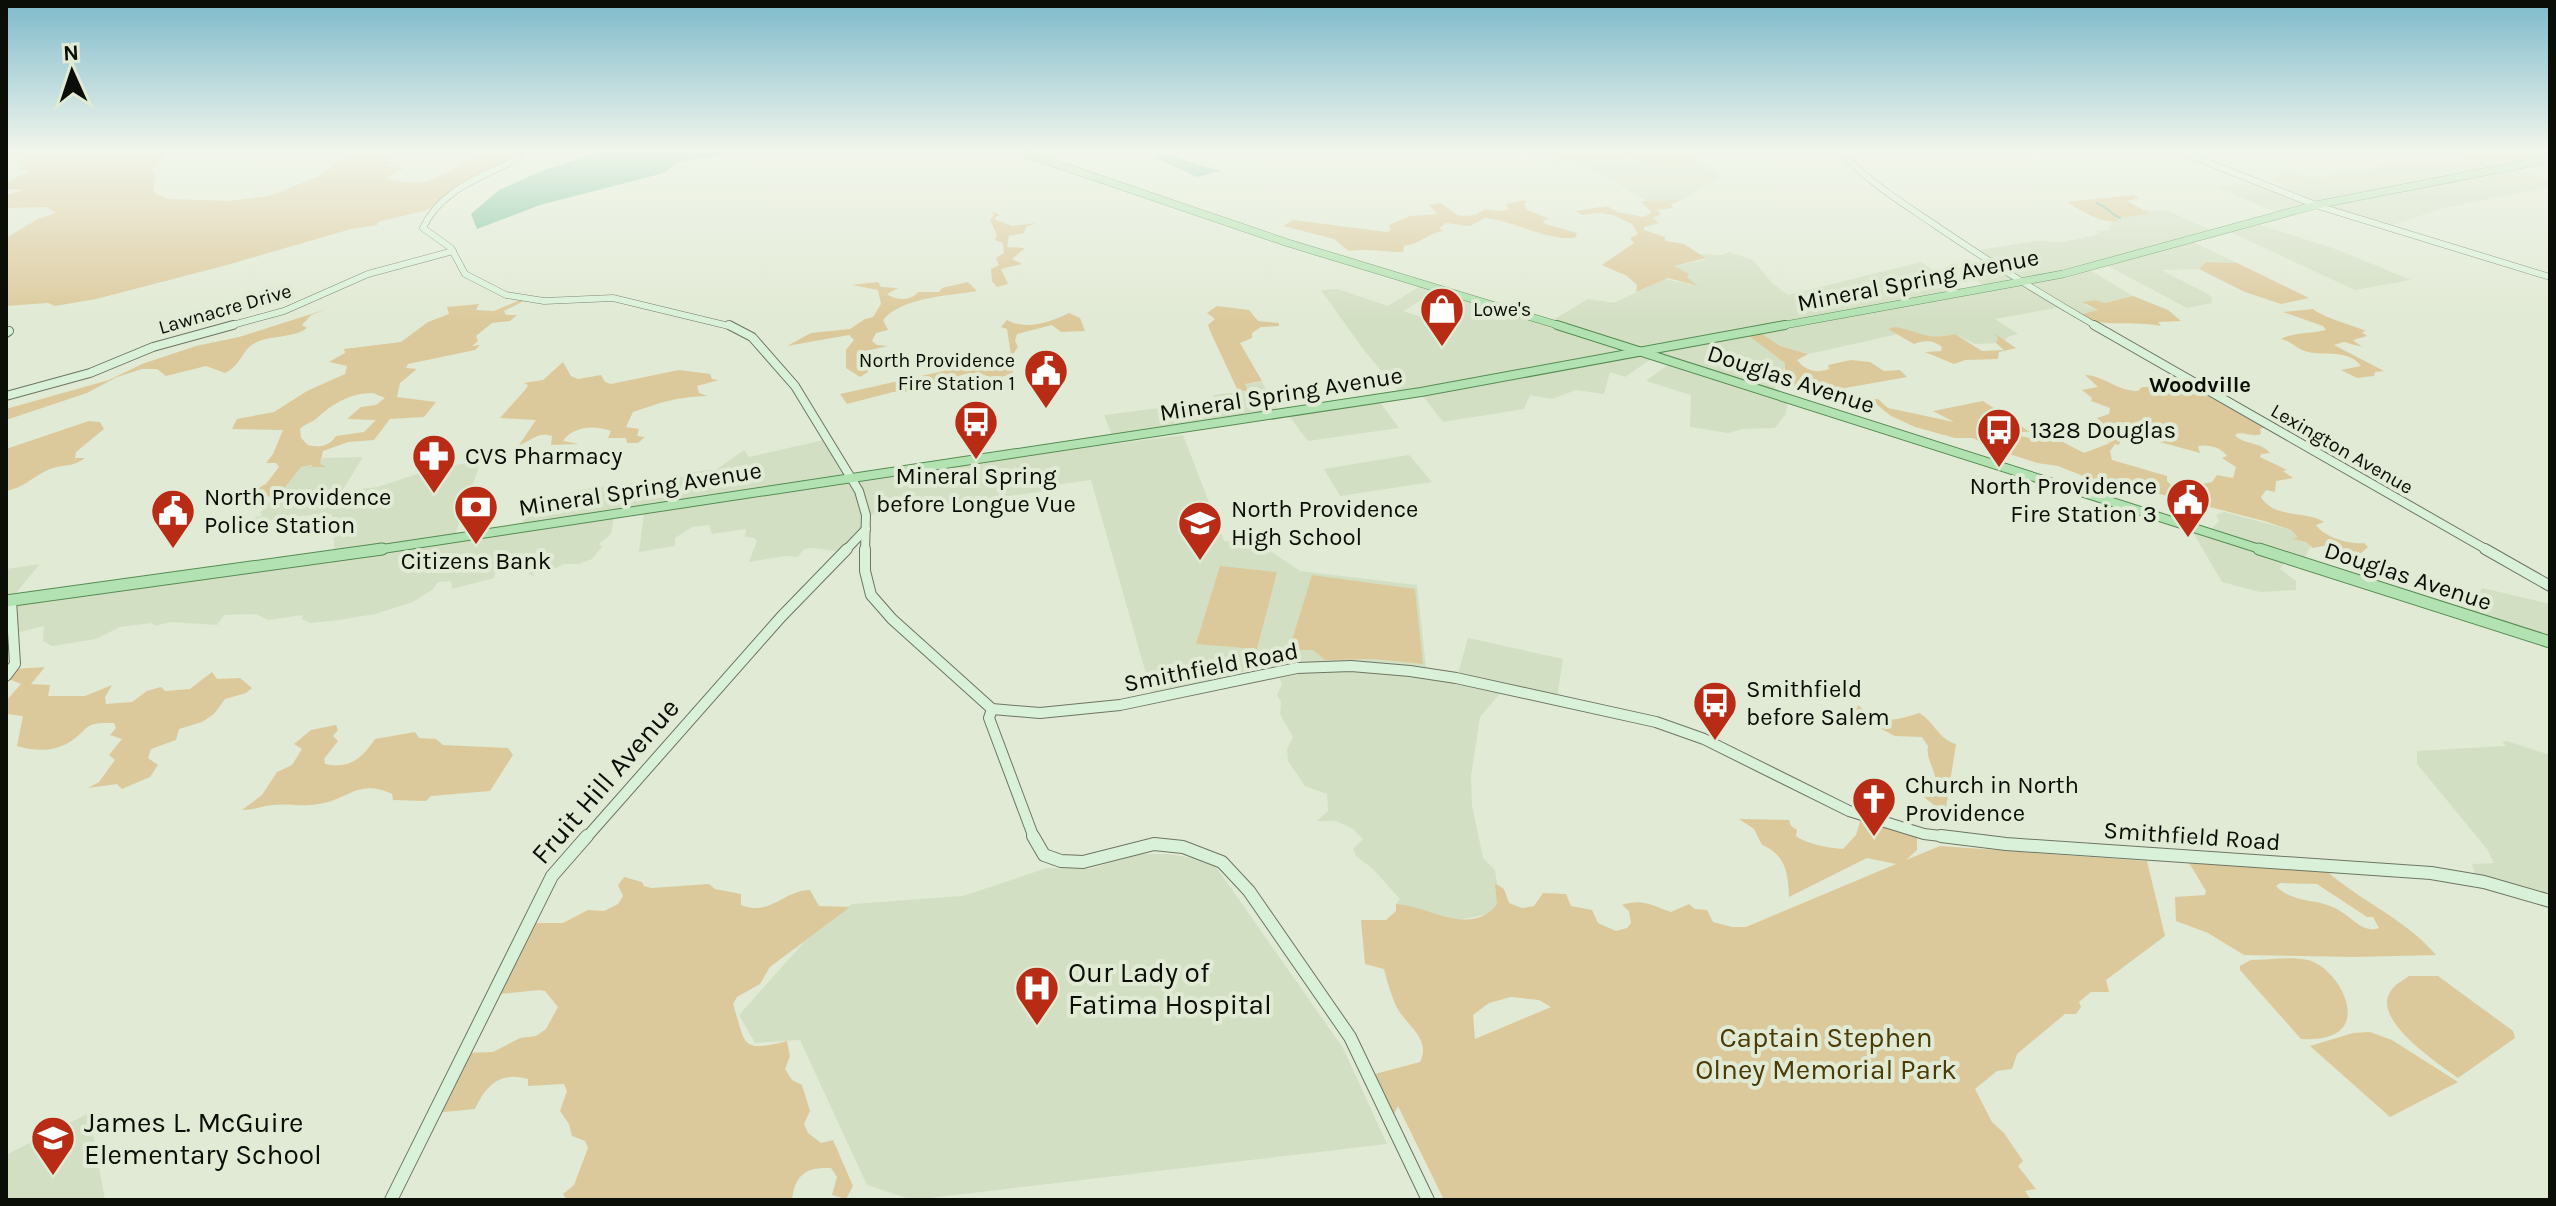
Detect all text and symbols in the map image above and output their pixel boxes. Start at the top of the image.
north arrow [32,32,112,112]
text: N [62,40,80,66]
street label: Mineral Spring Avenue [1795,243,2041,317]
street label: Lawnacre Drive [156,279,294,339]
shop icon: Lowe's [1418,285,1466,348]
place label: Lowe's [1473,298,1531,321]
street label: Douglas Avenue [1704,339,1878,419]
public building icon: North Providence Fire Station 1 [1022,347,1070,410]
place label: North Providence Fire Station 1 [859,349,1015,395]
street label: Mineral Spring Avenue [1157,361,1405,427]
district label: Woodville [2149,372,2251,398]
bus stop icon: Mineral Spring before Longue Vue [952,398,1000,461]
street label: Lexington Avenue [2267,399,2417,499]
bus stop icon: 1328 Douglas [1975,406,2023,469]
place label: 1328 Douglas [2030,416,2176,444]
pharmacy icon: CVS Pharmacy [410,432,458,495]
place label: CVS Pharmacy [465,442,622,470]
street label: Mineral Spring Avenue [516,456,764,522]
place label: Mineral Spring before Longue Vue [876,462,1076,518]
place label: North Providence Fire Station 3 [1970,472,2157,528]
public building icon: North Providence Fire Station 3 [2164,476,2212,539]
place label: North Providence Police Station [204,483,391,539]
bank icon: Citizens Bank [452,483,500,546]
public building icon: North Providence Police Station [149,487,197,550]
place label: North Providence High School [1231,495,1418,551]
school or university icon: North Providence High School [1176,499,1224,562]
street label: Douglas Avenue [2321,536,2495,616]
place label: Citizens Bank [401,547,551,575]
street label: Smithfield Road [1121,636,1301,698]
place label: Smithfield before Salem [1746,675,1890,731]
bus stop icon: Smithfield before Salem [1691,679,1739,742]
street label: Fruit Hill Avenue [524,691,686,871]
place label: Church in North Providence [1905,771,2079,827]
church icon: Church in North Providence [1850,775,1898,838]
street label: Smithfield Road [2103,816,2281,856]
place label: Our Lady of Fatima Hospital [1068,956,1272,1021]
hospital icon: Our Lady of Fatima Hospital [1013,964,1061,1027]
park label: Captain Stephen Olney Memorial Park [1695,1021,1957,1086]
place label: James L. McGuire Elementary School [84,1106,322,1171]
school or university icon: James L. McGuire Elementary School [29,1114,77,1177]

